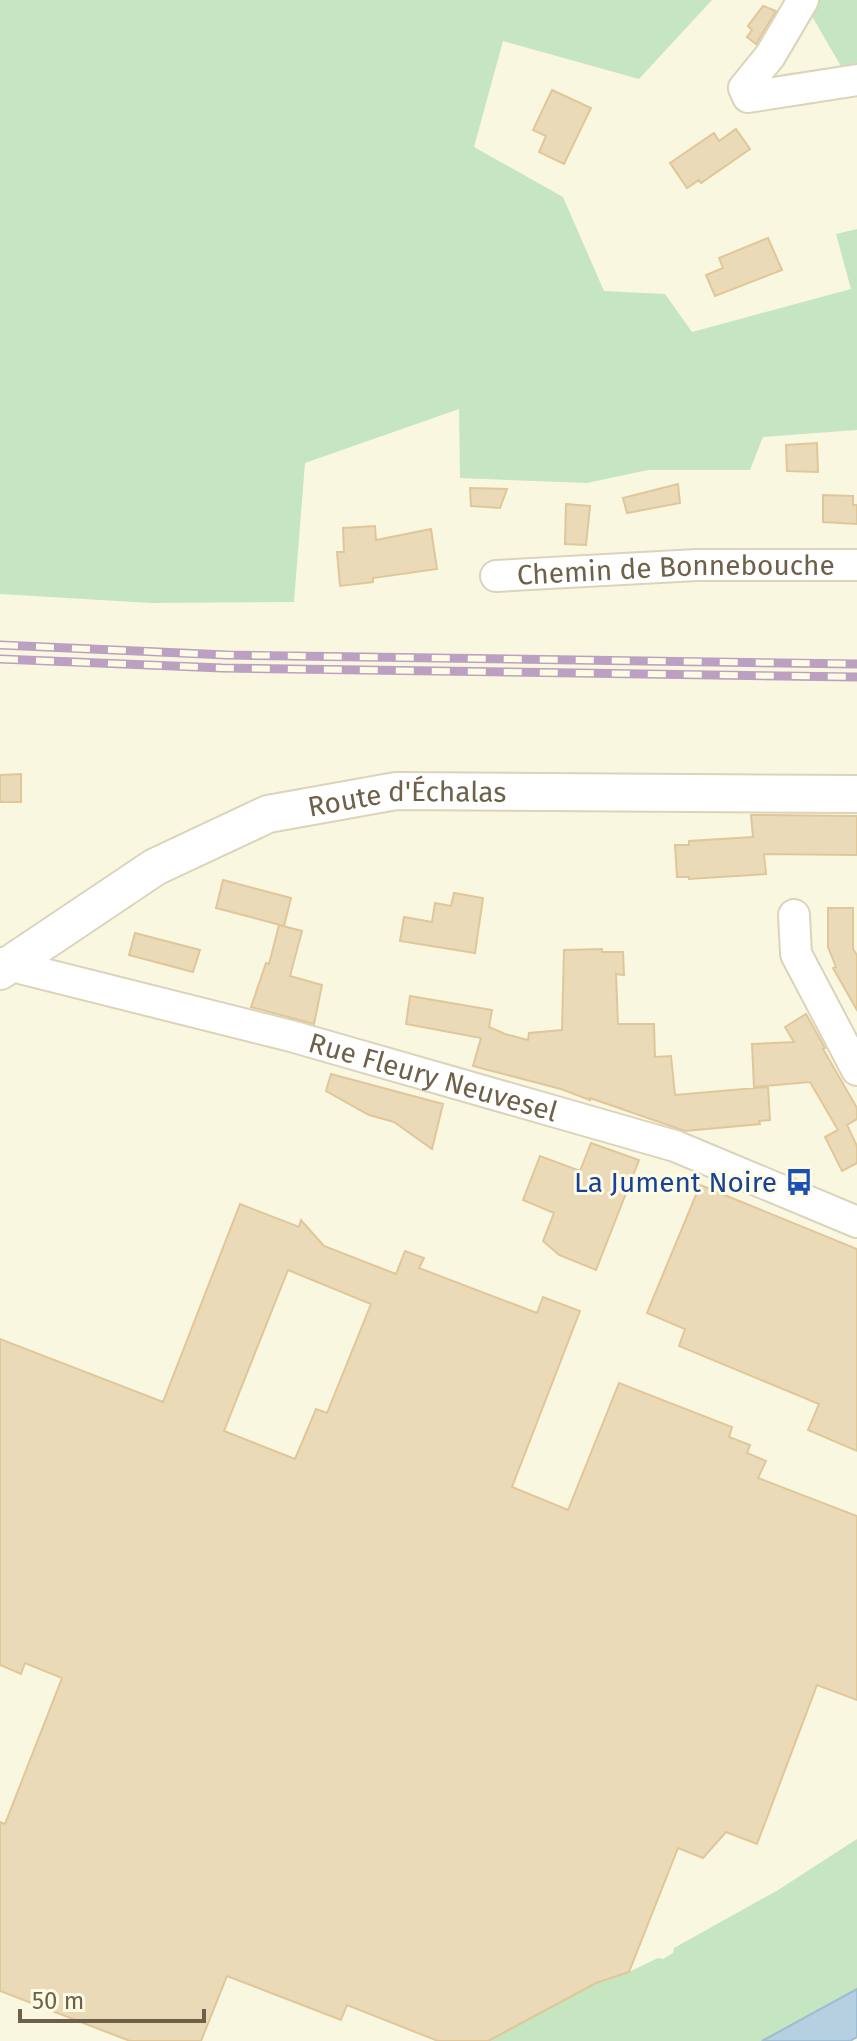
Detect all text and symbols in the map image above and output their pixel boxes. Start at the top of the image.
street label: Chemin de Bonnebouche [516,549,835,592]
street label: Route d'Échalas [305,775,506,824]
street label: Rue Fleury Neuvesel [305,1026,561,1129]
place label: La Jument Noire [574,1166,777,1199]
bus stop icon: La Jument Noire [784,1167,814,1197]
scale bar [20,1973,204,2023]
text: 50 m [32,1987,84,2015]

